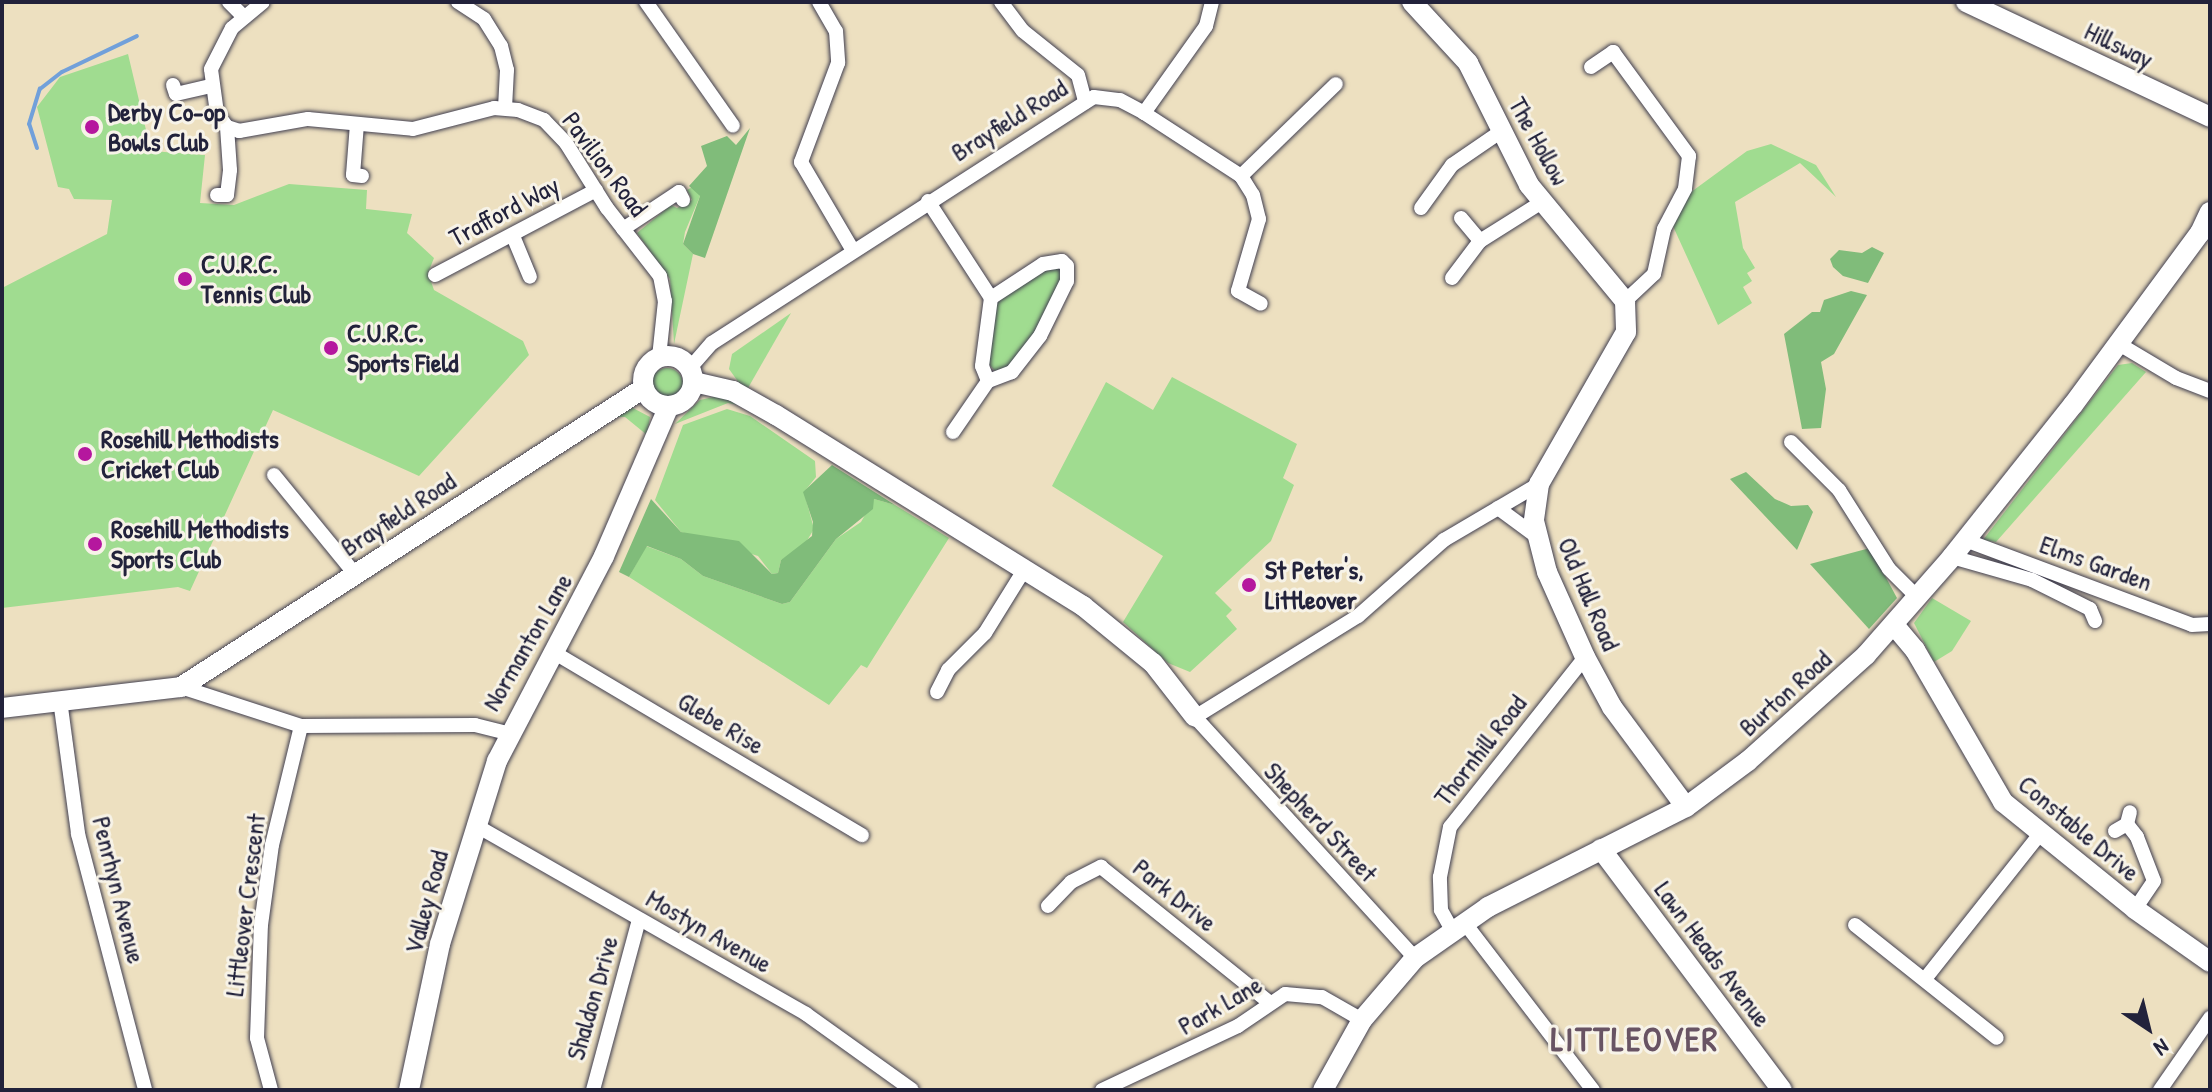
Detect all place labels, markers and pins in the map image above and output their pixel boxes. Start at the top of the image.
place label: Derby Co-op Bowls Club [108,96,225,158]
marker: Derby Co-op Bowls Club [83,118,101,136]
place label: C.U.R.C. Tennis Club [201,248,311,310]
marker: C.U.R.C. Tennis Club [176,270,194,288]
place label: C.U.R.C. Sports Field [347,317,458,378]
marker: C.U.R.C. Sports Field [322,339,340,357]
place label: Rosehill Methodists Cricket Club [101,423,279,484]
marker: Rosehill Methodists Cricket Club [76,445,94,463]
place label: Rosehill Methodists Sports Club [111,513,289,574]
marker: Rosehill Methodists Sports Club [86,535,104,553]
place label: St Peter's, Littleover [1265,554,1364,616]
marker: St Peter's, Littleover [1240,576,1258,594]

